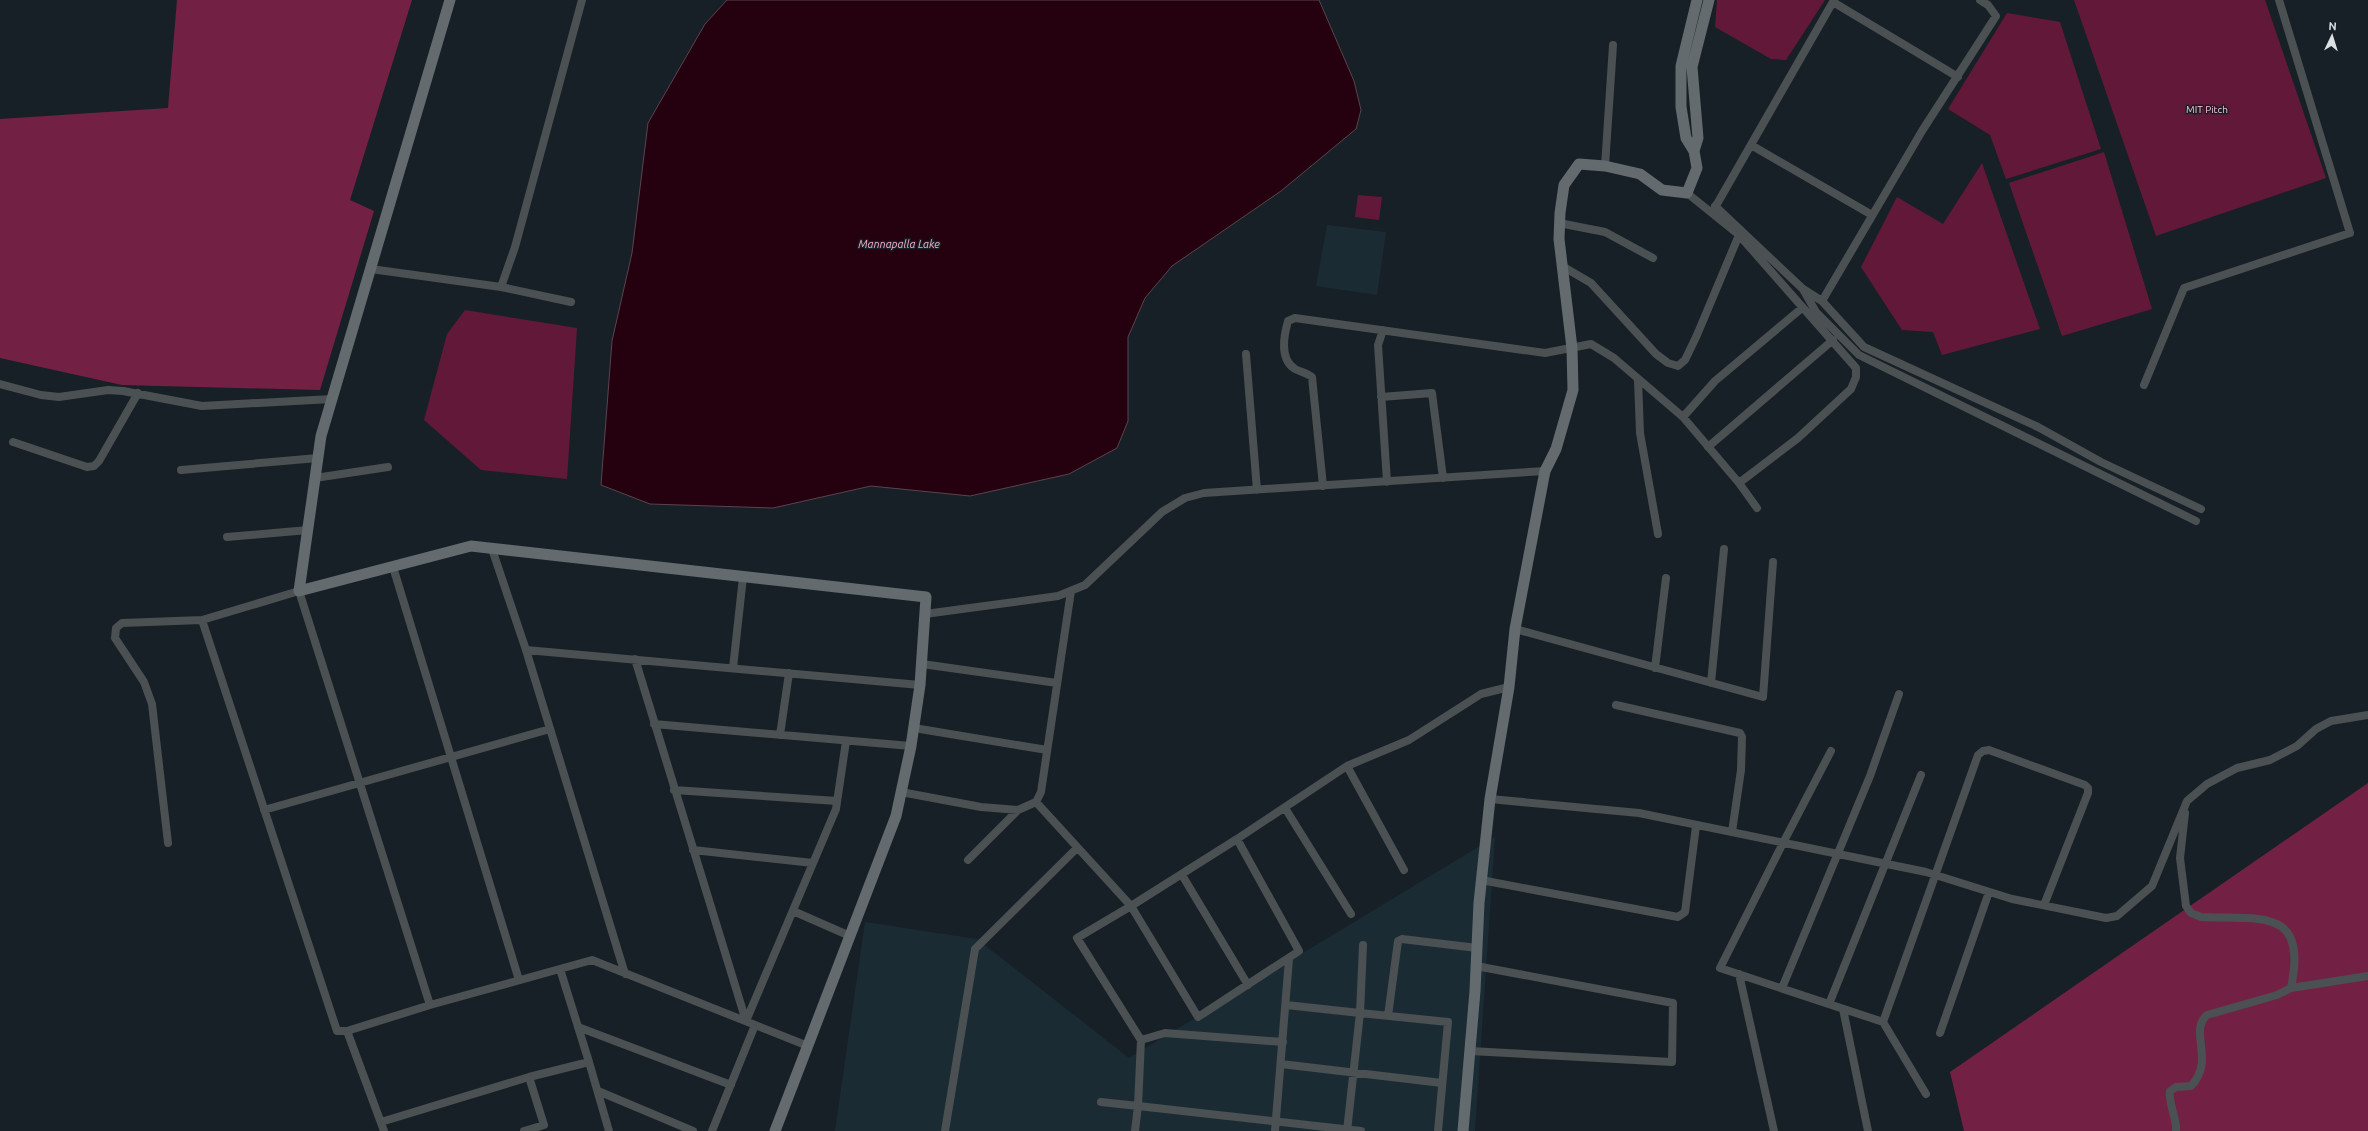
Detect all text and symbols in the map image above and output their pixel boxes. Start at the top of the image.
north arrow [2312,16,2352,56]
text: N [2328,20,2337,32]
park label: MIT Pitch [2186,104,2228,115]
water label: Mannapalla Lake [858,238,940,250]

